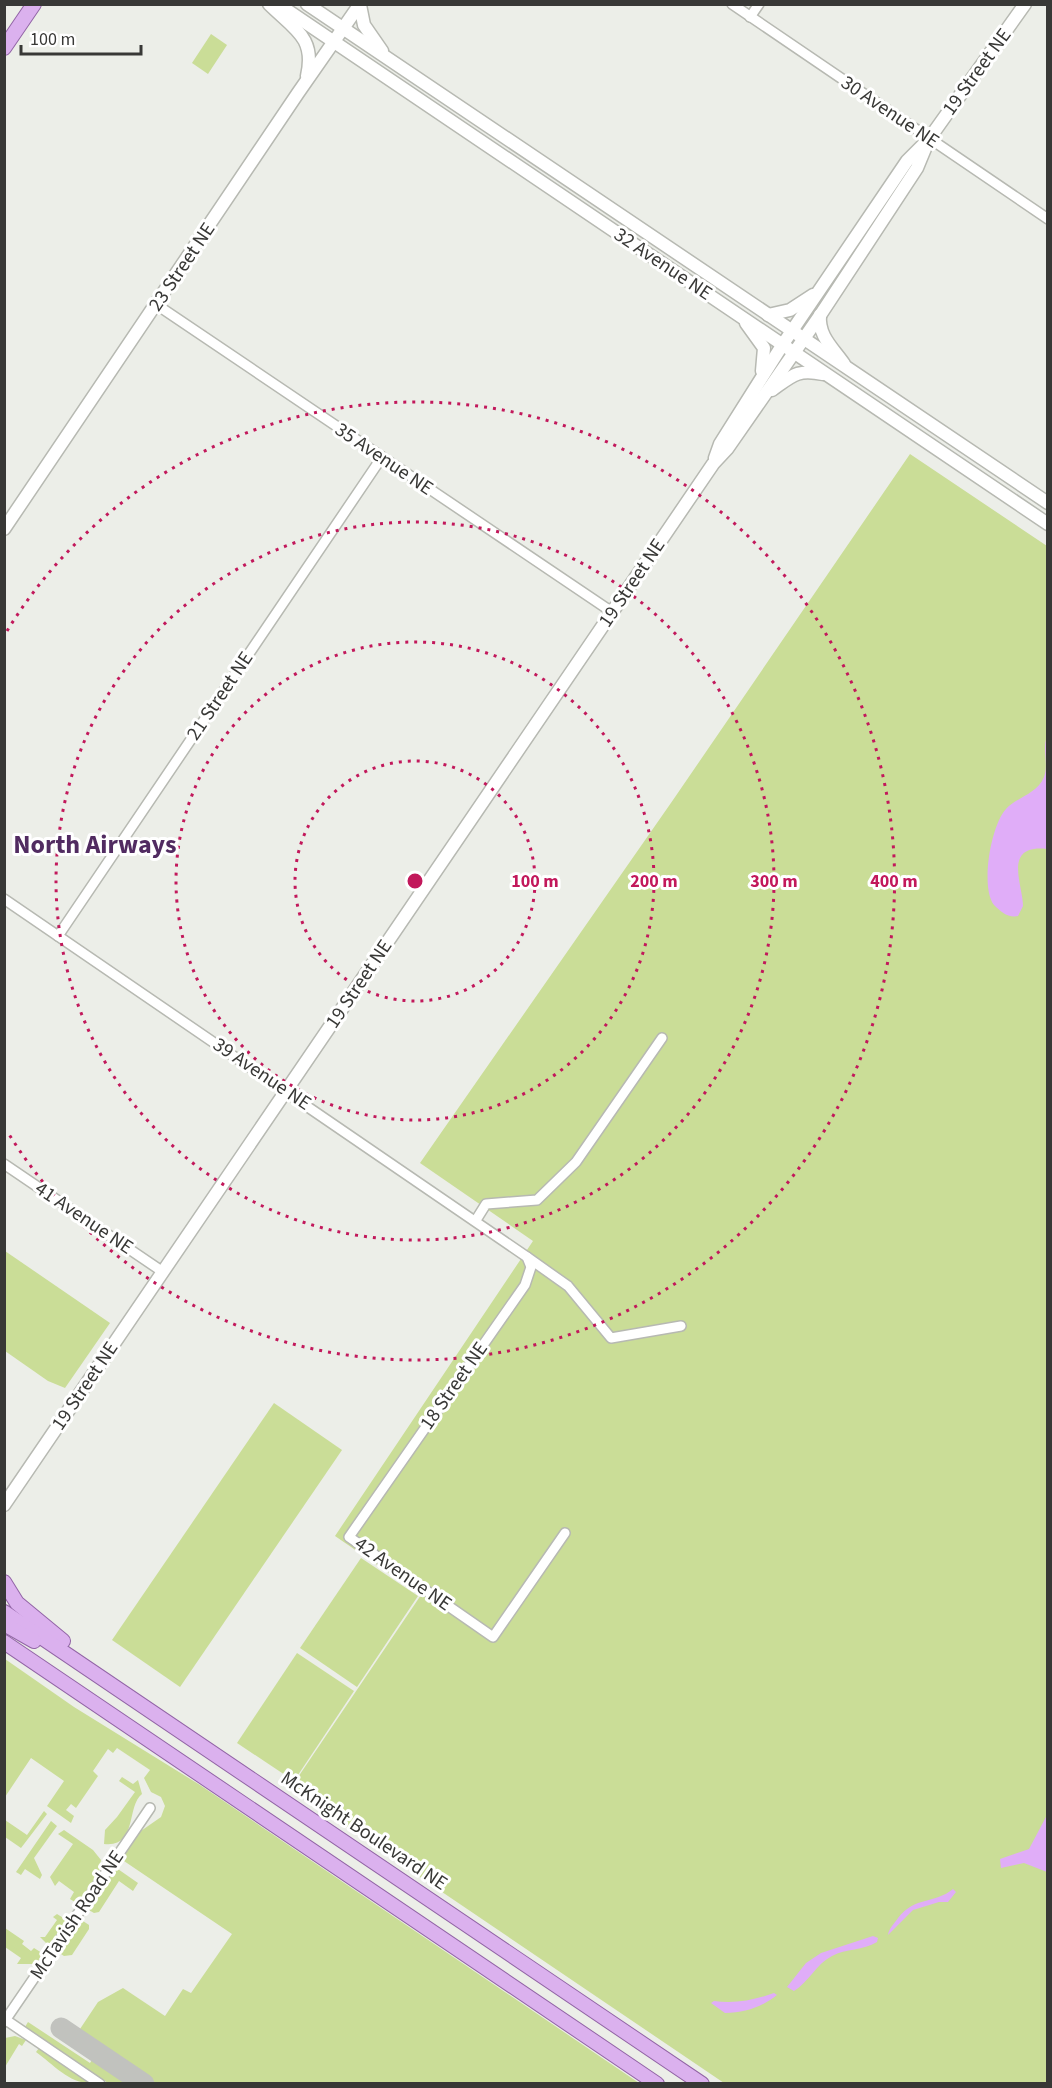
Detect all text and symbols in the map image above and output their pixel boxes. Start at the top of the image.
scale bar [21,18,141,56]
street label: 19 Street NE [936,23,1018,121]
text: 100 m [30,27,75,52]
street label: 30 Avenue NE [835,69,945,155]
street label: 23 Street NE [142,217,222,317]
street label: 32 Avenue NE [608,221,718,307]
street label: 35 Avenue NE [329,416,439,502]
street label: 19 Street NE [592,533,672,633]
street label: 21 Street NE [180,646,260,746]
district label: North Airways [13,826,177,863]
text: 100 m [511,869,559,894]
text: 200 m [630,869,678,894]
text: 300 m [750,869,798,894]
text: 400 m [870,869,918,894]
centre of rings [405,871,425,891]
street label: 19 Street NE [319,934,399,1034]
street label: 39 Avenue NE [207,1031,317,1117]
street label: 41 Avenue NE [29,1175,139,1261]
street label: 19 Street NE [45,1336,125,1436]
street label: 18 Street NE [413,1336,495,1436]
street label: 42 Avenue NE [349,1530,457,1618]
street label: McKnight Boulevard NE [275,1765,453,1897]
street label: McTavish Road NE [23,1845,131,1985]

